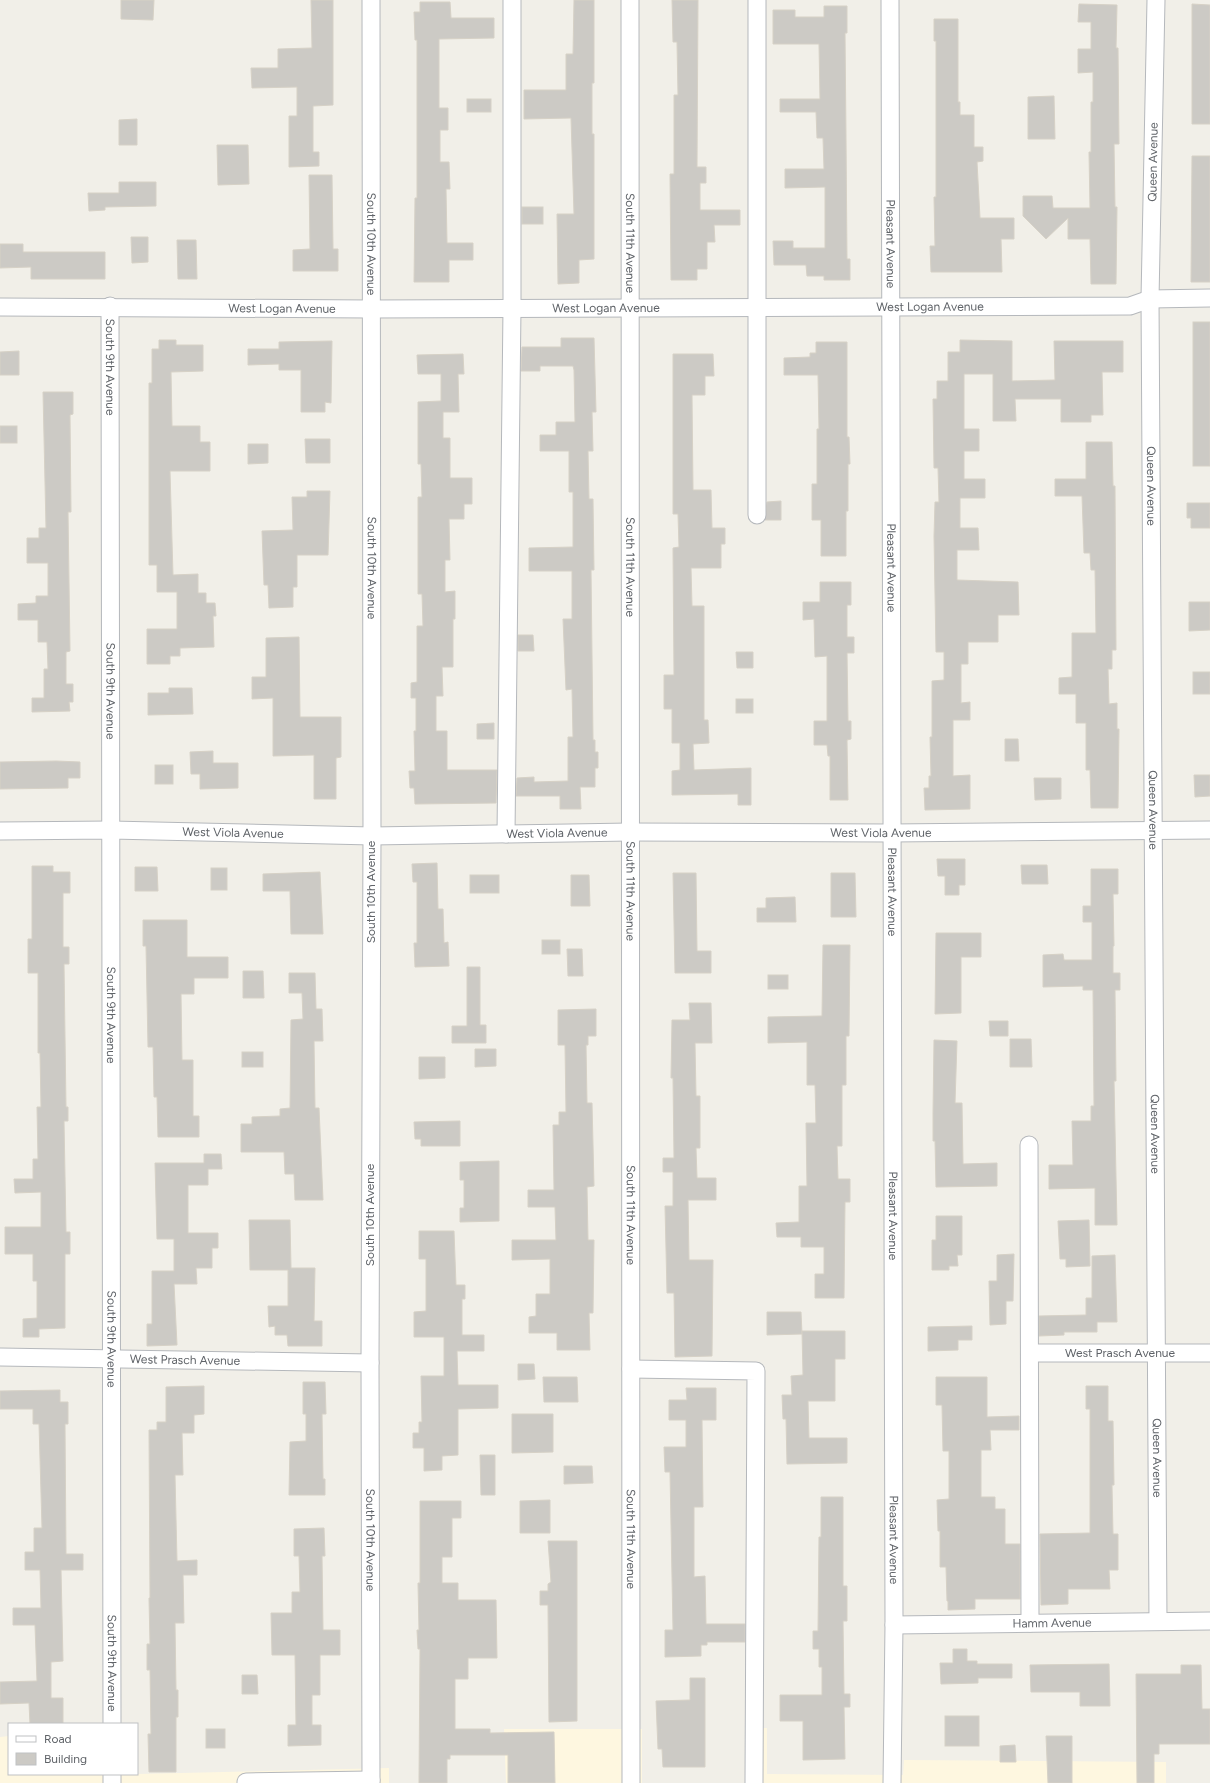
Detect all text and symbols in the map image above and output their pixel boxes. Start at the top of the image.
street label: Queen Avenue [1145,122,1161,202]
street label: South 10th Avenue [364,193,378,296]
street label: South 11th Avenue [623,193,637,293]
street label: Pleasant Avenue [883,200,898,289]
street label: West Logan Avenue [876,300,984,314]
street label: West Logan Avenue [228,301,336,316]
street label: West Logan Avenue [552,301,660,315]
street label: South 9th Avenue [103,319,117,416]
street label: Queen Avenue [1144,446,1158,526]
street label: South 10th Avenue [365,517,379,620]
street label: South 11th Avenue [623,517,637,617]
street label: Pleasant Avenue [884,524,899,613]
street label: South 9th Avenue [103,643,118,740]
street label: Queen Avenue [1146,770,1160,850]
street label: West Viola Avenue [182,825,284,841]
street label: West Viola Avenue [506,825,608,841]
street label: West Viola Avenue [830,826,932,840]
street label: South 10th Avenue [364,840,378,943]
street label: South 11th Avenue [623,841,638,941]
street label: Pleasant Avenue [885,848,899,937]
street label: South 9th Avenue [104,967,118,1064]
street label: Queen Avenue [1148,1094,1162,1174]
street label: South 10th Avenue [363,1163,377,1266]
street label: South 11th Avenue [624,1165,638,1265]
street label: Pleasant Avenue [886,1172,900,1261]
street label: South 9th Avenue [104,1291,119,1388]
street label: West Prasch Avenue [1065,1346,1176,1360]
street label: West Prasch Avenue [130,1352,241,1368]
street label: Queen Avenue [1150,1418,1164,1498]
street label: South 10th Avenue [363,1489,378,1592]
street label: South 11th Avenue [624,1489,638,1589]
street label: Pleasant Avenue [887,1496,901,1585]
street label: South 9th Avenue [105,1615,119,1712]
street label: Hamm Avenue [1012,1615,1092,1631]
legend [8,1723,138,1775]
text: Road [44,1732,72,1746]
text: Building [44,1752,87,1766]

